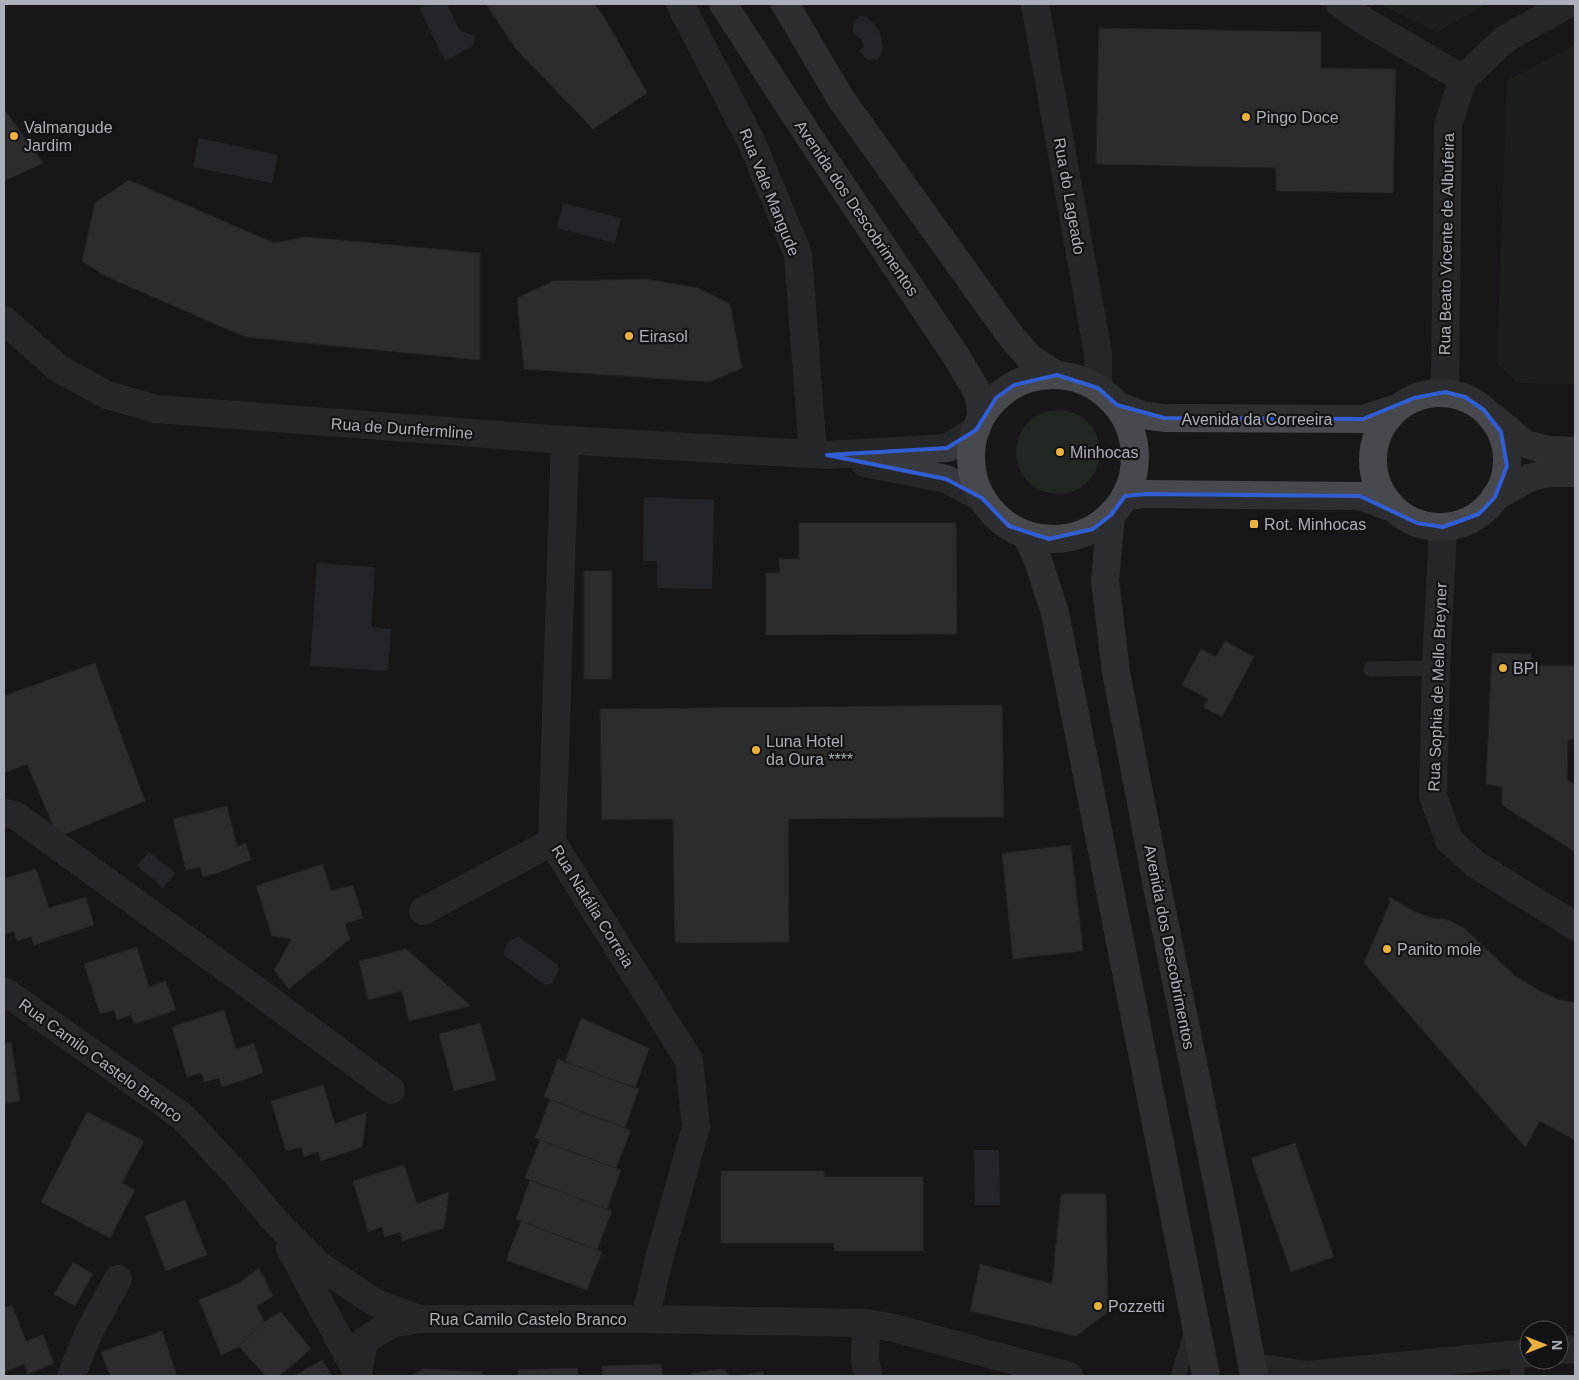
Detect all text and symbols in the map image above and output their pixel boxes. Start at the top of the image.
place label: Pingo Doce [1256,109,1339,126]
marker: Pingo Doce [1240,111,1252,123]
street label: Avenida dos Descobrimentos [791,117,922,299]
place label: Valmangude Jardim [24,119,113,154]
street label: Rua Vale Mangude [736,126,803,258]
marker: Valmangude Jardim [8,130,20,142]
street label: Rua Beato Vicente de Albufeira [1436,133,1457,355]
street label: Rua do Lageado [1051,136,1088,256]
place label: Eirasol [639,328,688,345]
marker: Eirasol [623,330,635,342]
street label: Avenida da Correeira [1182,411,1333,428]
street label: Rua de Dunfermline [330,415,474,442]
place label: Minhocas [1070,444,1138,461]
marker: Minhocas [1054,446,1066,458]
place label: Rot. Minhocas [1264,516,1366,533]
marker: Rot. Minhocas [1248,518,1260,530]
street label: Rua Sophia de Mello Breyner [1425,582,1450,792]
place label: BPI [1513,660,1539,677]
marker: BPI [1497,662,1509,674]
place label: Luna Hotel da Oura **** [766,733,853,768]
marker: Luna Hotel da Oura **** [750,744,762,756]
street label: Rua Natália Correia [548,842,637,970]
street label: Avenida dos Descobrimentos [1141,843,1198,1051]
place label: Panito mole [1397,941,1482,958]
marker: Panito mole [1381,943,1393,955]
street label: Rua Camilo Castelo Branco [16,996,186,1125]
place label: Pozzetti [1108,1298,1165,1315]
marker: Pozzetti [1092,1300,1104,1312]
street label: Rua Camilo Castelo Branco [429,1311,627,1328]
north arrow [1519,1320,1569,1370]
text: N [1549,1340,1565,1350]

